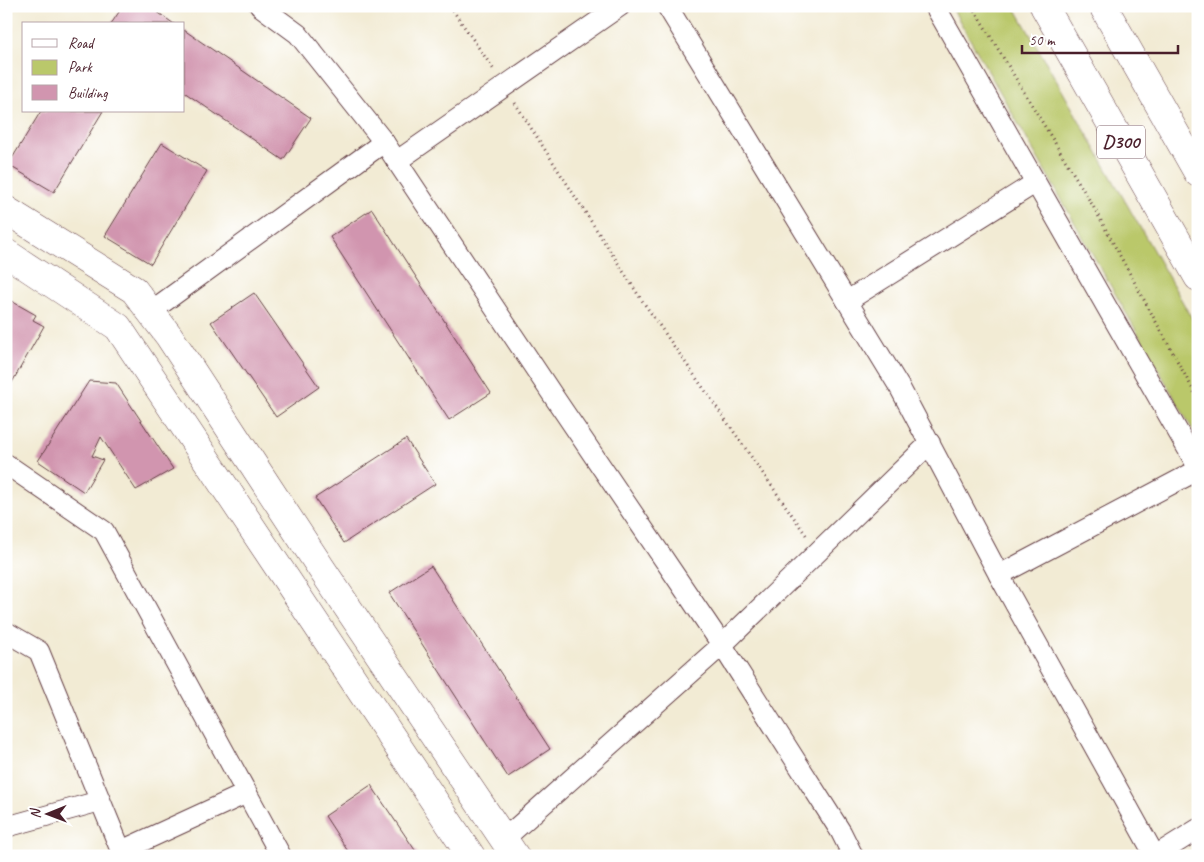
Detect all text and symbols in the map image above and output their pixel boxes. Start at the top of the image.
legend [22,22,185,112]
scale bar [1022,22,1178,54]
text: 50 m [1029,31,1056,50]
text: Road [68,34,95,53]
text: Park [68,58,93,77]
text: Building [68,84,108,103]
road number: D300 [1097,125,1145,158]
north arrow [22,790,72,840]
text: N [27,807,44,819]

